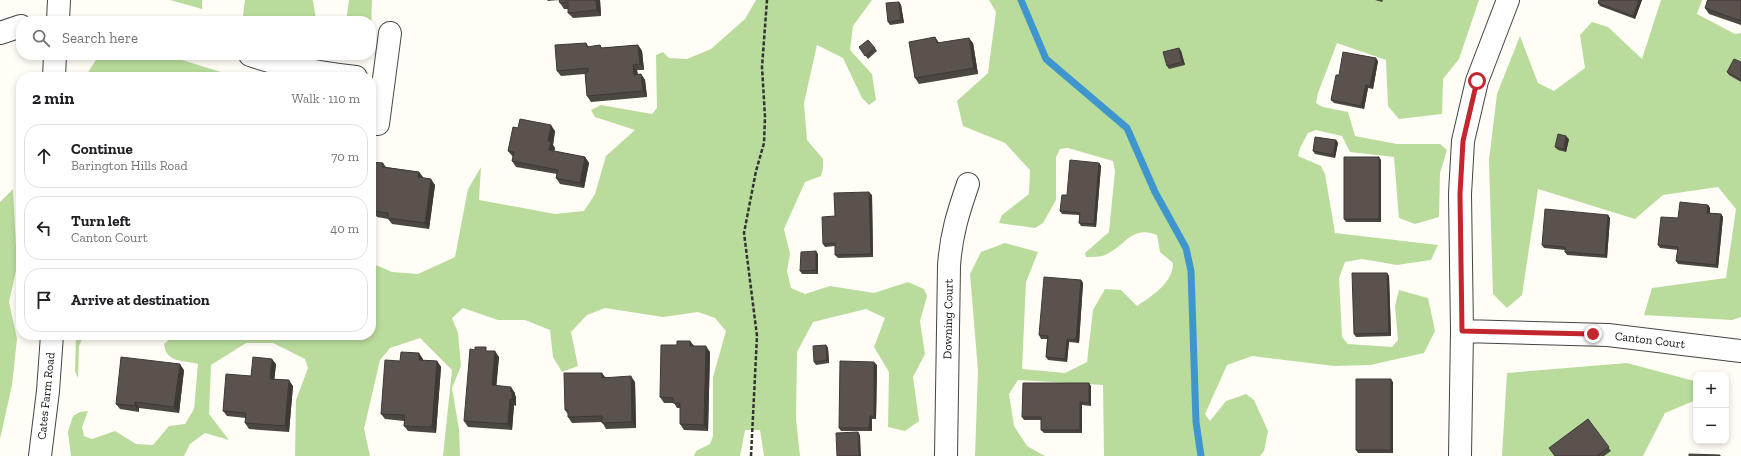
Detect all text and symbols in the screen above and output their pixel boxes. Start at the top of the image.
search box [16,16,376,60]
icon: search [30,27,52,49]
text: Search here [62,29,138,47]
route start [1468,72,1486,90]
text: 2 min [32,88,74,108]
text: Walk · 110 m [292,91,360,106]
text: Continue [71,140,133,158]
icon: ahead [33,145,55,167]
text: 70 m [331,149,359,164]
text: Barington Hills Road [71,158,188,173]
text: Turn left [71,212,131,230]
icon: left [33,217,55,239]
text: 40 m [330,221,359,236]
text: Canton Court [71,230,148,245]
street label: Downing Court [940,278,956,359]
icon: arrive [33,289,55,311]
text: Arrive at destination [71,291,210,309]
route end [1584,325,1602,343]
street label: Canton Court [1614,329,1687,351]
street label: Cates Farm Road [34,351,58,440]
map controls [1693,372,1729,444]
button: + [1693,372,1729,408]
button: − [1693,408,1729,444]

